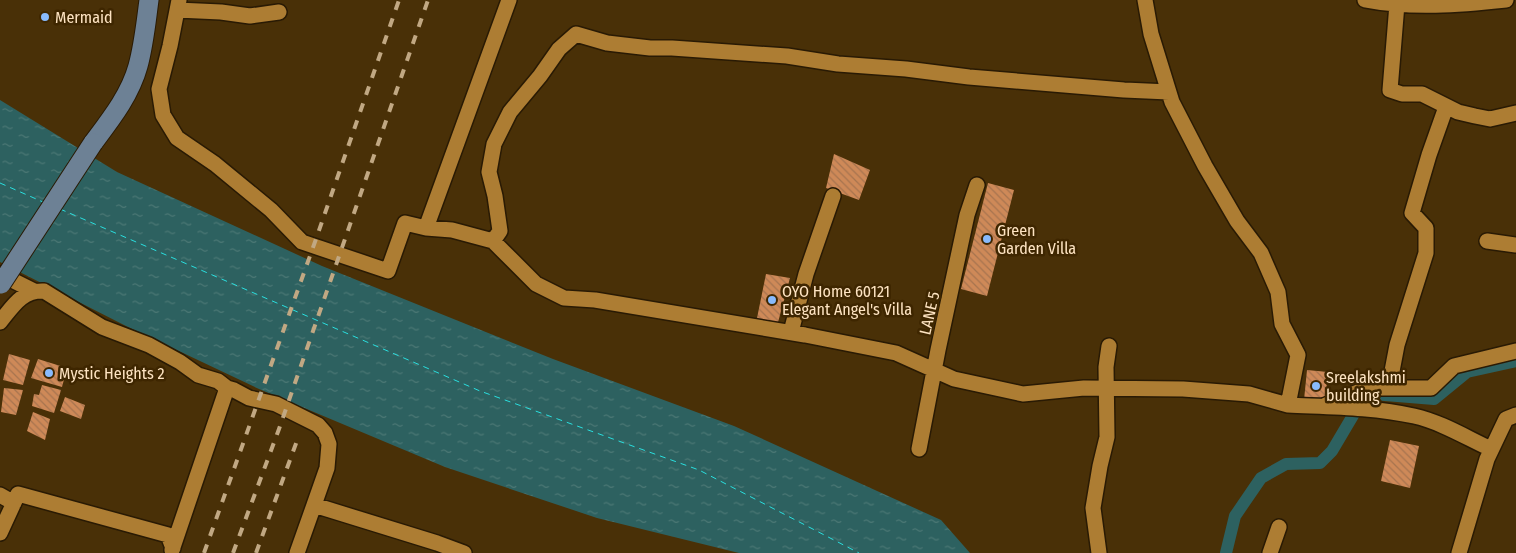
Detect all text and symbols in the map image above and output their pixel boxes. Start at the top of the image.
place label: Mermaid [55,8,113,27]
marker: Mermaid [39,11,51,23]
place label: Green Garden Villa [997,221,1076,258]
marker: Green Garden Villa [981,233,993,245]
place label: OYO Home 60121 Elegant Angel's Villa [782,282,912,319]
street label: LANE 5 [915,290,944,337]
marker: OYO Home 60121 Elegant Angel's Villa [766,294,778,306]
place label: Mystic Heights 2 [59,364,165,383]
marker: Mystic Heights 2 [43,367,55,379]
place label: Sreelakshmi building [1326,368,1406,405]
marker: Sreelakshmi building [1310,380,1322,392]

